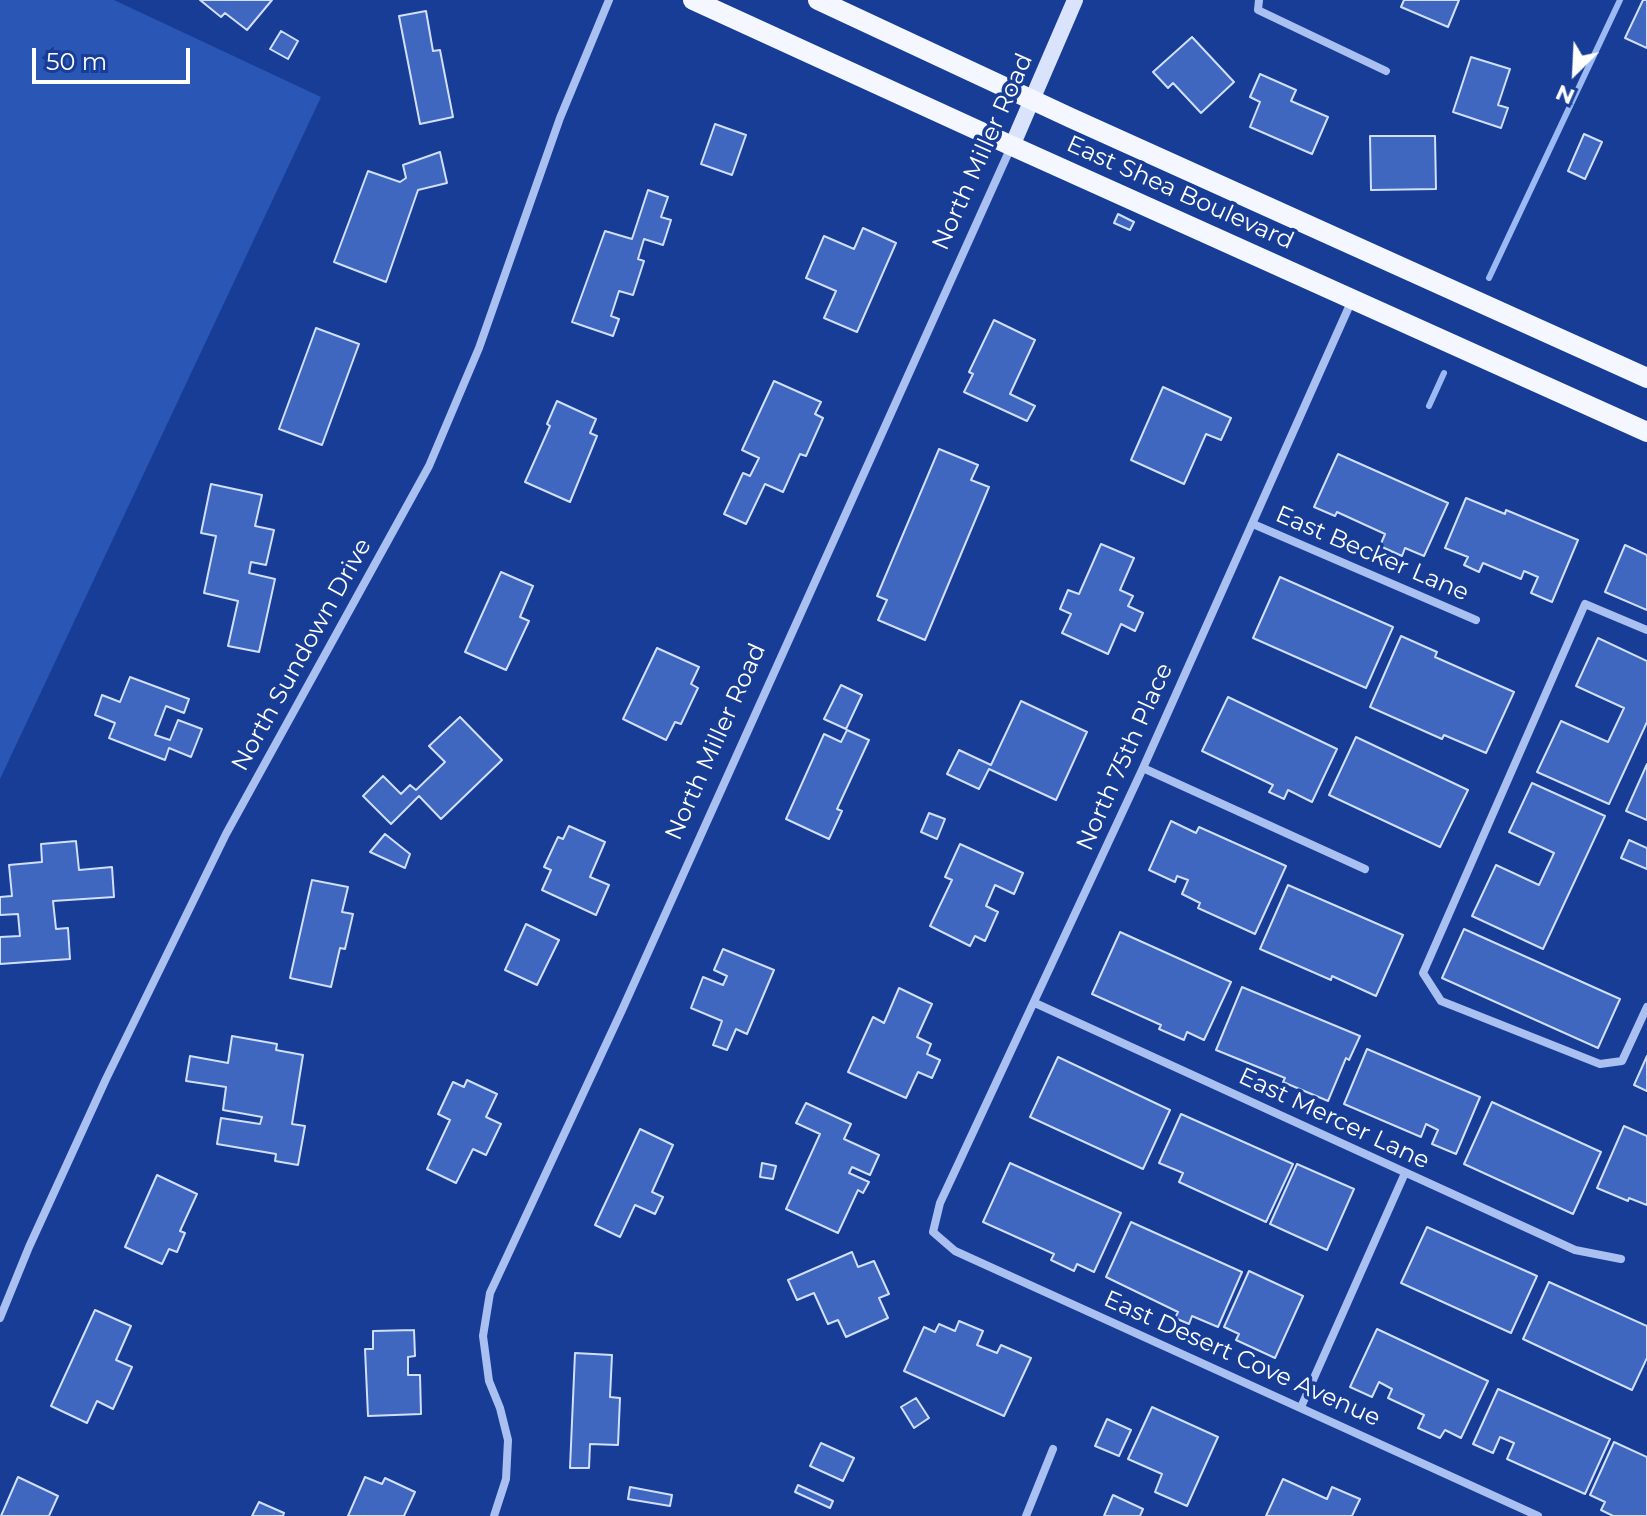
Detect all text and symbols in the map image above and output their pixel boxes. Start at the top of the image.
scale bar [36,32,194,82]
north arrow [1535,32,1615,112]
text: 50 m [46,47,107,76]
street label: North Miller Road [927,49,1039,255]
text: N [1551,78,1579,110]
street label: East Shea Boulevard [1062,130,1298,256]
street label: East Becker Lane [1271,500,1473,608]
street label: North Sundown Drive [226,534,378,776]
street label: North Miller Road [660,639,772,845]
street label: North 75th Place [1071,659,1179,855]
street label: East Mercer Lane [1234,1062,1434,1176]
street label: East Desert Cove Avenue [1099,1285,1385,1433]

